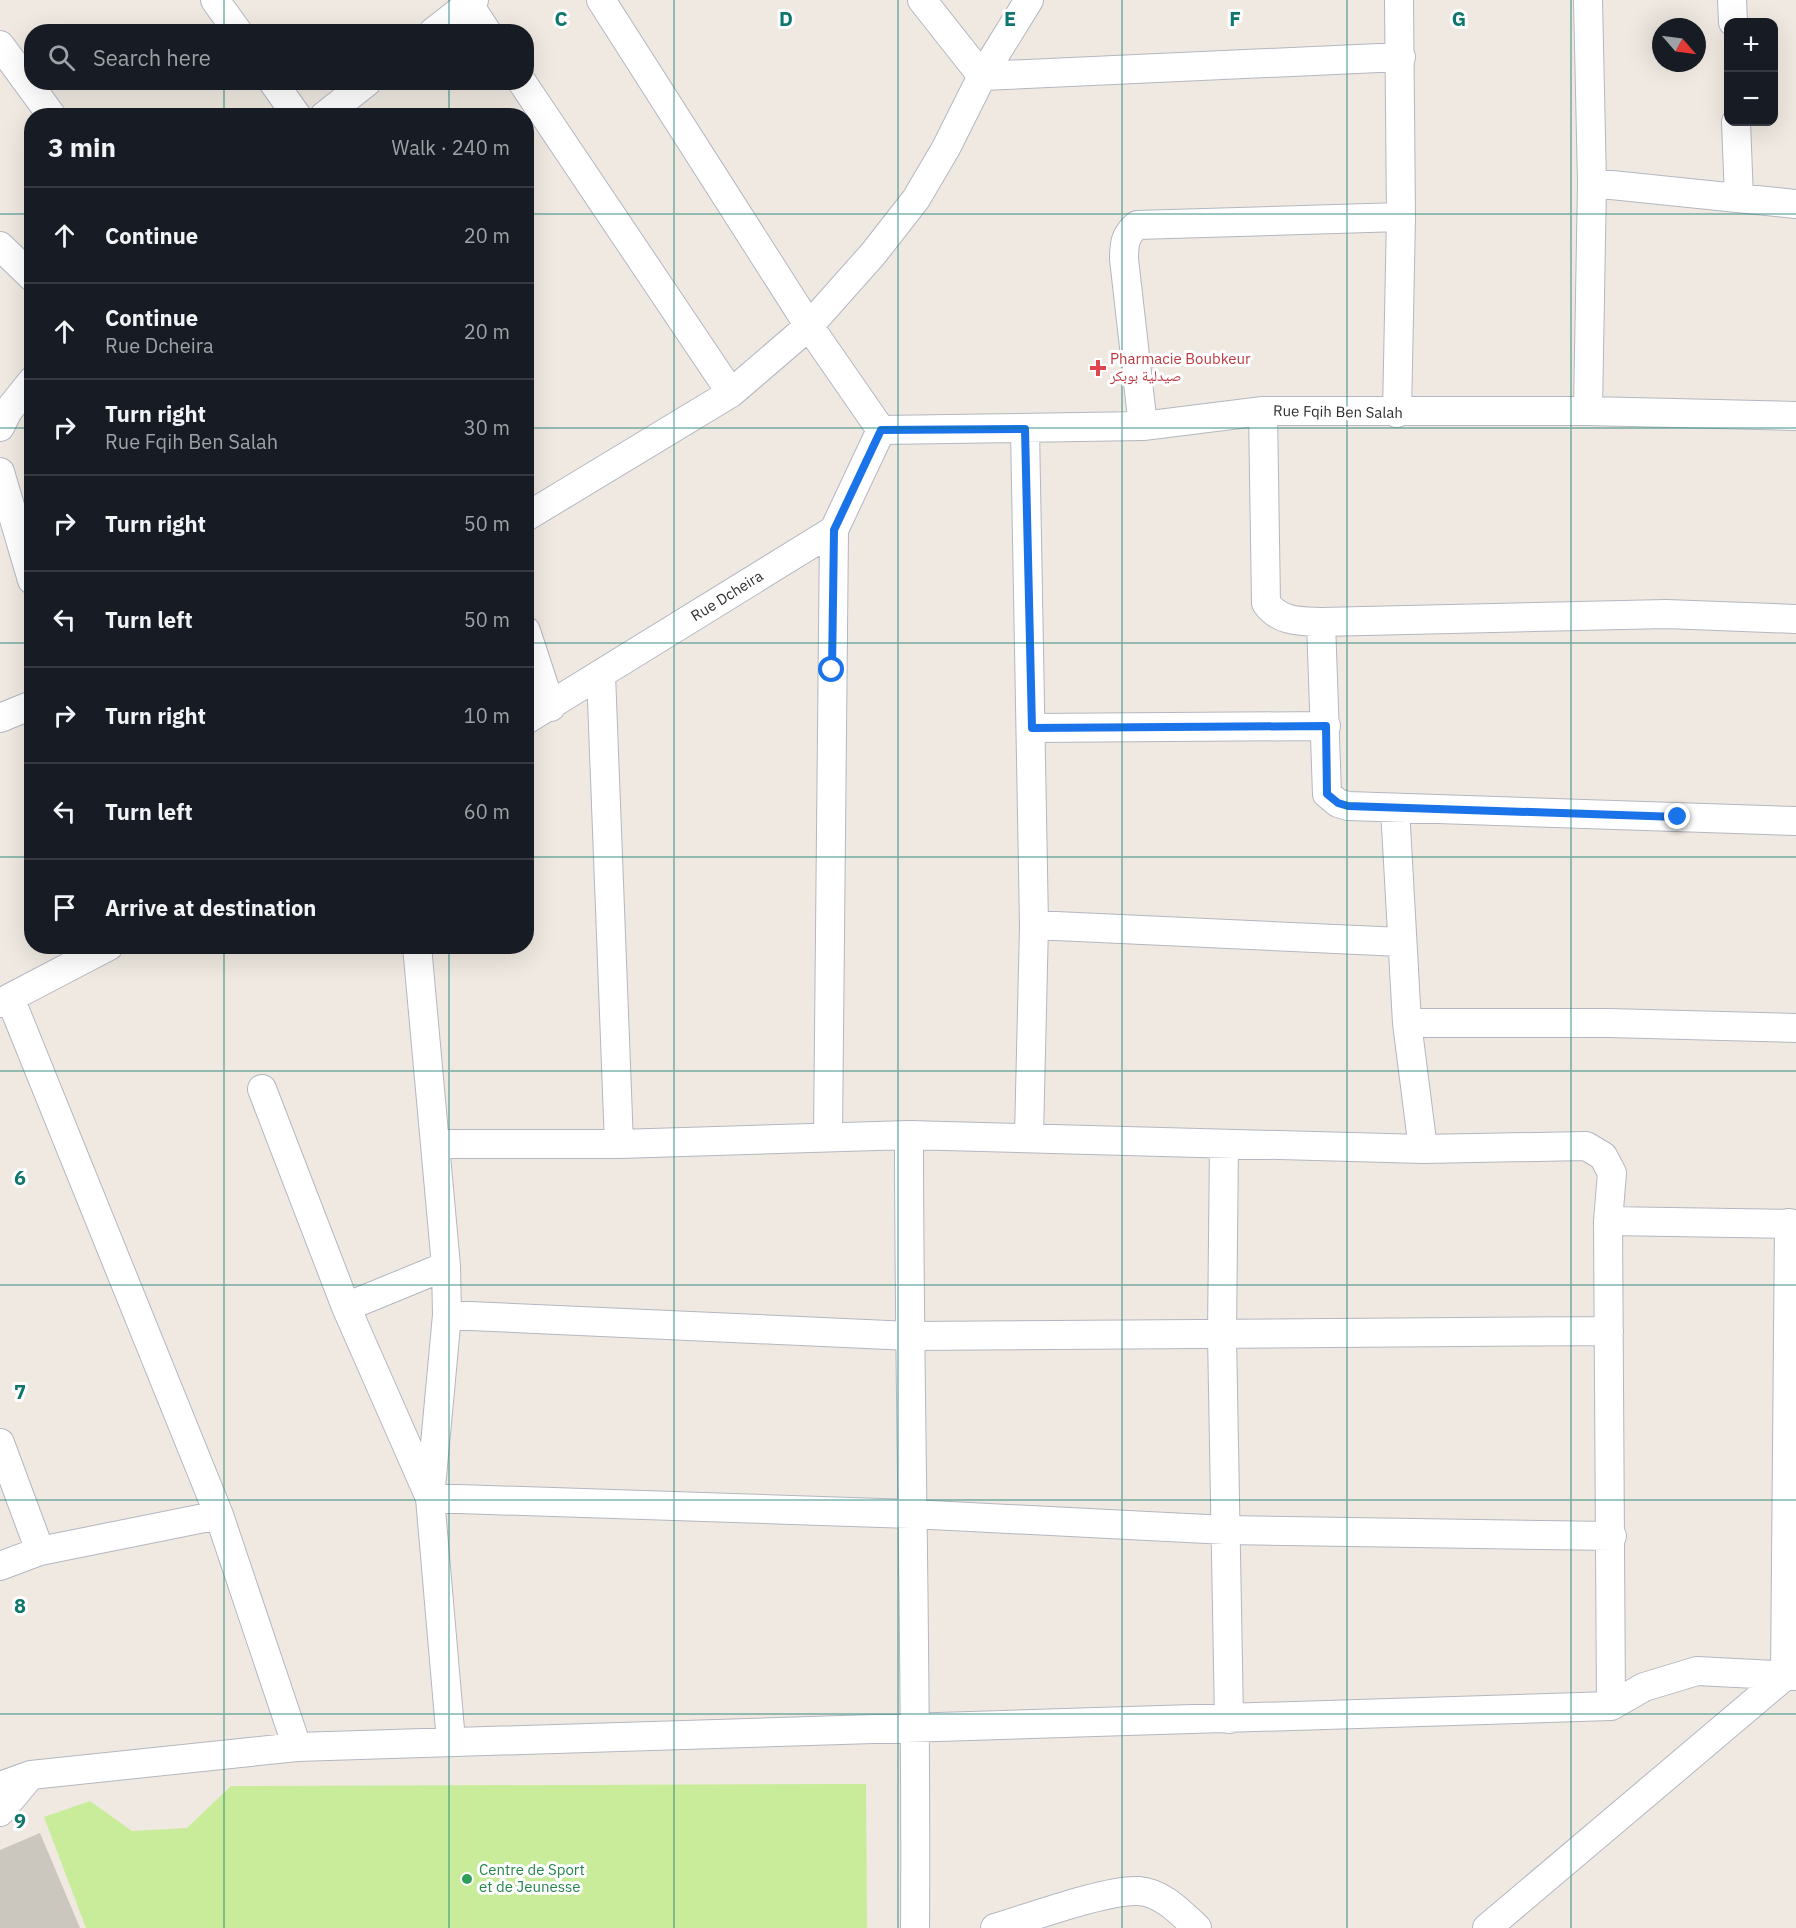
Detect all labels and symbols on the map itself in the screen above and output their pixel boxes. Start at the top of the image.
text: C [554,5,568,32]
text: D [779,5,793,32]
text: E [1004,5,1016,32]
text: F [1229,5,1241,32]
text: G [1452,5,1466,32]
north arrow [1652,18,1706,72]
place label: Pharmacie Boubkeur صيدلية بوبكر [1109,349,1251,385]
marker: Pharmacie Boubkeur صيدلية بوبكر [1091,361,1105,375]
street label: Rue Fqih Ben Salah [1273,401,1403,422]
street label: Rue Dcheira [687,566,766,625]
route start [818,656,844,682]
route end [1664,803,1690,829]
text: 6 [14,1164,26,1191]
text: 7 [14,1378,26,1405]
text: 8 [14,1592,26,1619]
text: 9 [14,1807,26,1834]
place label: Centre de Sport et de Jeunesse [479,1860,585,1896]
marker: Centre de Sport et de Jeunesse [460,1872,474,1886]

